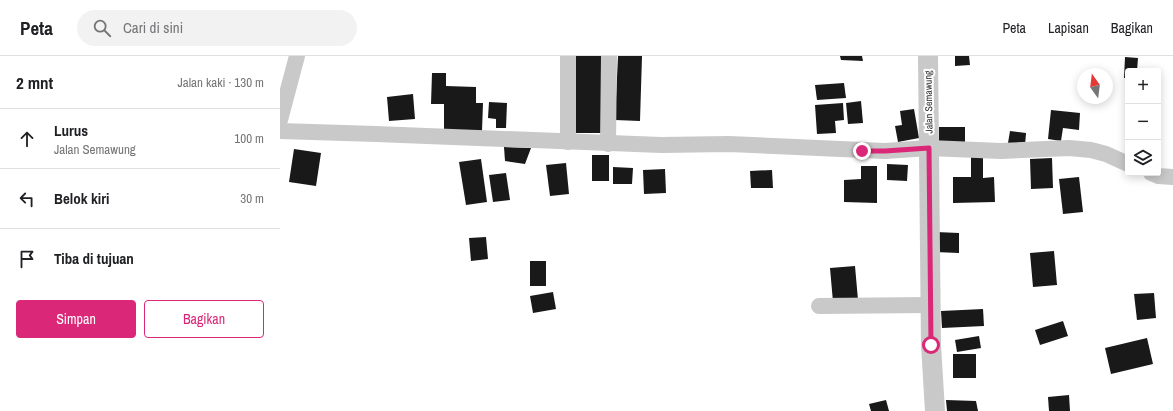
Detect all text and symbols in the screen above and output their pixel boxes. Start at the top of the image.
search box [77,10,357,46]
text: Peta [20,15,53,41]
icon: search [91,17,113,39]
text: Cari di sini [123,17,183,38]
text: Peta [1002,19,1026,37]
text: Lapisan [1048,19,1089,37]
text: Bagikan [1111,19,1153,37]
north arrow [1077,68,1113,104]
map controls [1125,68,1161,176]
button: + [1125,68,1161,104]
street label: Jalan Semawung [921,70,936,134]
text: 2 mnt [16,71,53,94]
text: Jalan kaki · 130 m [177,74,264,91]
button: − [1125,104,1161,140]
text: Lurus [54,120,88,141]
icon: ahead [16,128,38,150]
text: 100 m [234,130,264,147]
button: layers [1125,140,1161,176]
text: Jalan Semawung [54,141,136,158]
route end [853,142,871,160]
icon: left [16,188,38,210]
text: Belok kiri [54,188,109,209]
text: 30 m [240,190,264,207]
icon: arrive [16,248,38,270]
text: Tiba di tujuan [54,248,134,269]
button: Simpan [16,300,136,338]
button: Bagikan [144,300,264,338]
route start [922,336,940,354]

